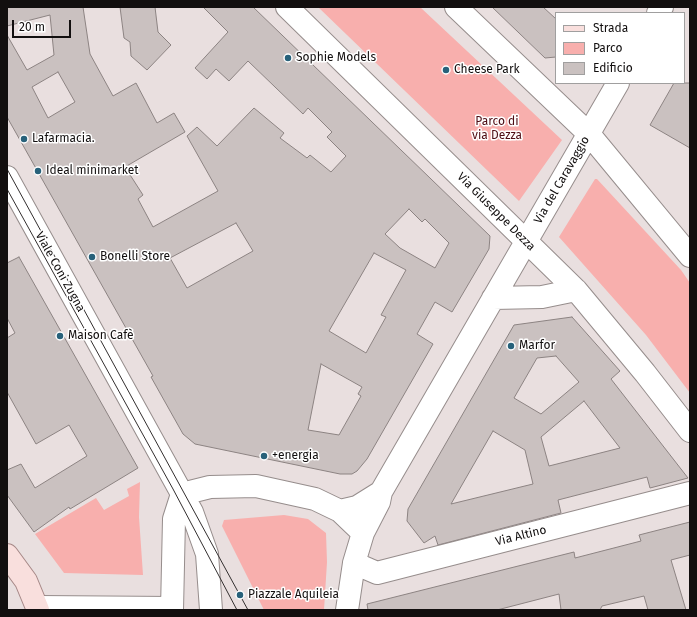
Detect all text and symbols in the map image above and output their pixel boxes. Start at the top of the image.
scale bar [14,12,73,38]
legend [555,12,685,84]
text: 20 m [19,20,45,34]
text: Strada [593,21,628,35]
text: Parco [593,41,623,55]
place label: Sophie Models [296,51,376,65]
marker: Sophie Models [283,53,293,63]
text: Edificio [593,61,633,75]
place label: Cheese Park [454,63,520,77]
marker: Cheese Park [441,65,451,75]
park label: Parco di via Dezza [472,115,522,143]
place label: Lafarmacia. [32,132,95,146]
marker: Lafarmacia. [19,134,29,144]
street label: Via del Caravaggio [531,134,593,226]
place label: Ideal minimarket [46,164,139,178]
marker: Ideal minimarket [33,166,43,176]
street label: Via Giuseppe Dezza [454,170,538,254]
street label: Viale Coni Zugna [32,229,88,315]
place label: Bonelli Store [100,250,170,264]
marker: Bonelli Store [87,252,97,262]
place label: Maison Cafè [68,329,134,343]
marker: Maison Cafè [55,331,65,341]
place label: Marfor [519,339,555,353]
marker: Marfor [506,341,516,351]
place label: +energia [272,449,319,463]
marker: +energia [259,451,269,461]
street label: Via Altino [494,523,548,549]
place label: Piazzale Aquileia [248,588,339,602]
marker: Piazzale Aquileia [235,590,245,600]

